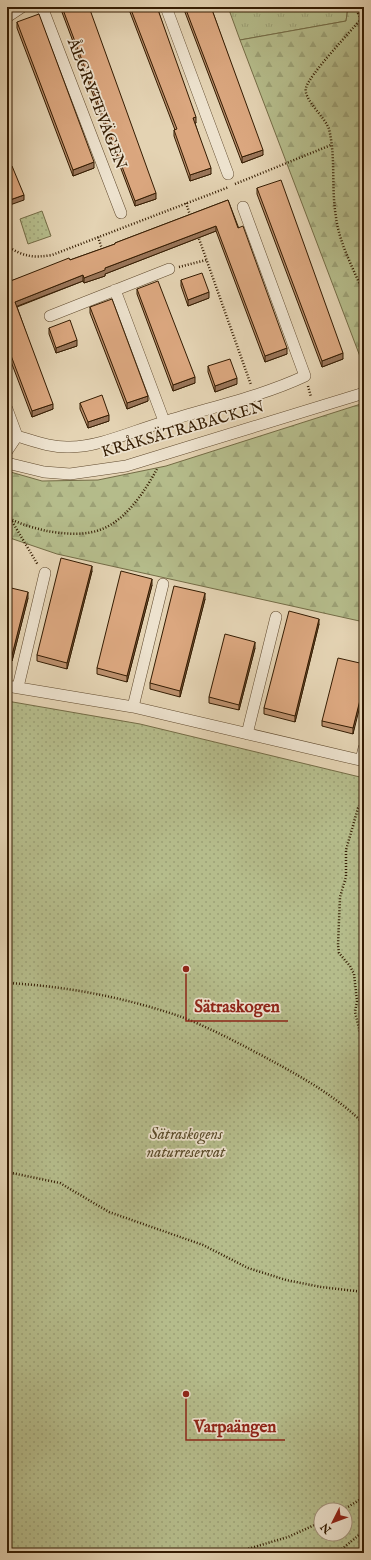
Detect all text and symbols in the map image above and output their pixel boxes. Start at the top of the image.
street label: ÅLGRYTEVÄGEN [61,34,132,172]
street label: KRÅKSÄTRABACKEN [99,395,267,463]
callout: Sätraskogen [186,992,288,1021]
text: Sätraskogen [194,997,280,1018]
park label: Sätraskogens naturreservat [147,1125,226,1163]
callout: Varpaängen [186,1411,285,1440]
text: Varpaängen [193,1417,276,1438]
north arrow [313,1502,353,1542]
text: N [318,1519,335,1537]

